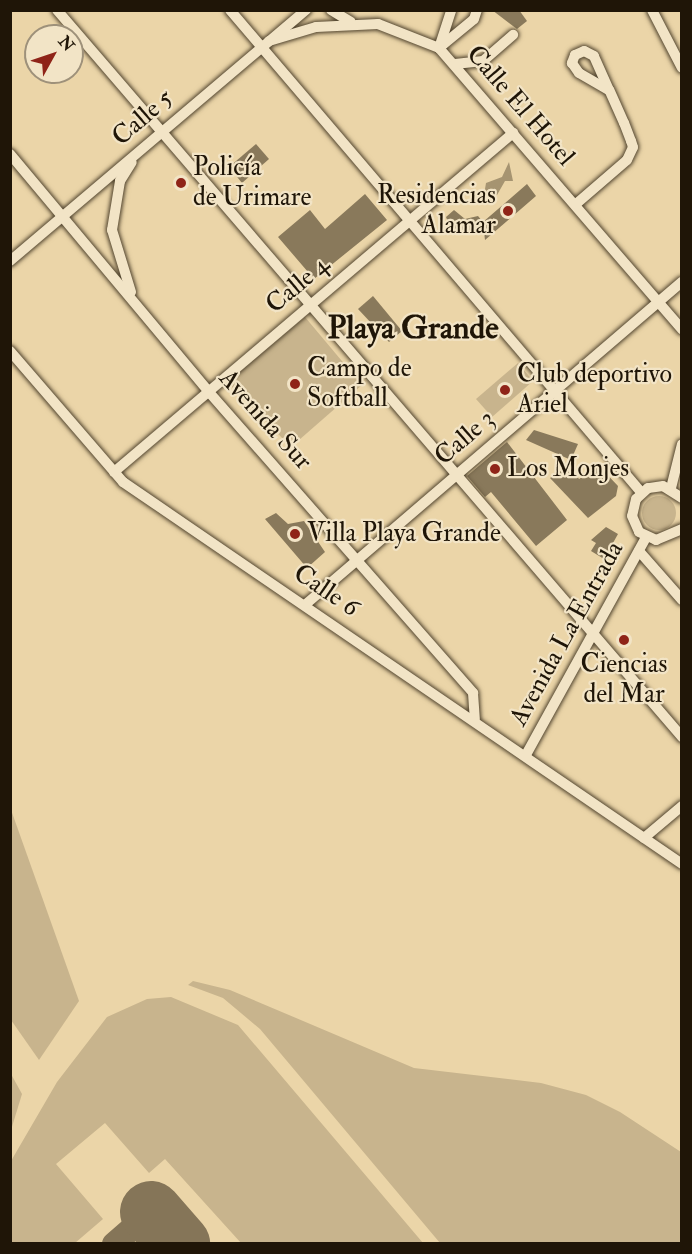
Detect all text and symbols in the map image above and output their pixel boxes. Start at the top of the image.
north arrow [24,24,84,84]
text: N [54,32,79,56]
street label: Calle El Hotel [459,39,581,173]
street label: Calle 5 [106,83,180,153]
place label: Policía de Urimare [193,152,311,213]
marker: Policía de Urimare [174,176,188,190]
place label: Residencias Alamar [377,180,496,242]
marker: Residencias Alamar [501,204,515,218]
street label: Calle 4 [260,250,336,320]
district label: Playa Grande [327,309,499,347]
place label: Campo de Softball [307,353,412,414]
place label: Club deportivo Ariel [517,359,672,420]
street label: Avenida Sur [212,363,318,477]
marker: Campo de Softball [288,377,302,391]
marker: Club deportivo Ariel [498,383,512,397]
street label: Calle 3 [429,404,501,472]
place label: Los Monjes [507,453,629,485]
marker: Los Monjes [488,462,502,476]
place label: Villa Playa Grande [307,518,501,550]
marker: Villa Playa Grande [288,527,302,541]
street label: Avenida La Entrada [503,536,631,732]
street label: Calle 6 [287,558,365,624]
marker: Ciencias del Mar [617,633,631,647]
place label: Ciencias del Mar [581,649,667,710]

